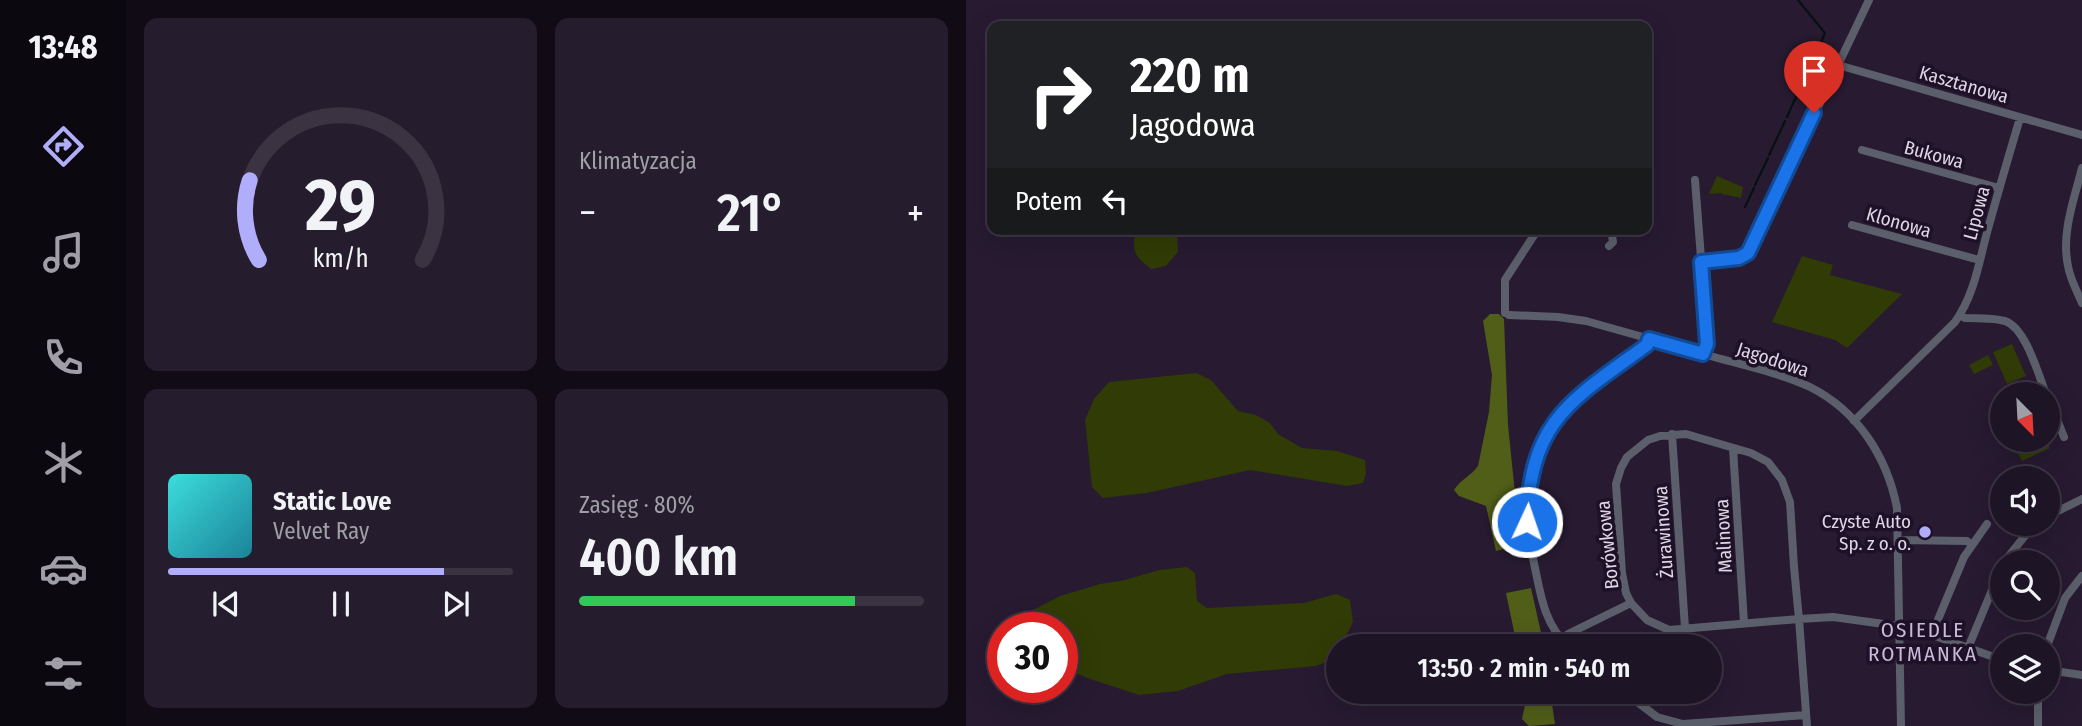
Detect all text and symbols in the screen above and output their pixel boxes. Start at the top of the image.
text: 13:48 [28,28,98,66]
pin [1784,41,1844,113]
text: 220 m [1130,46,1250,105]
icon: right [1015,49,1106,140]
icon: arrive [1795,52,1833,90]
street label: Kasztanowa [1917,61,2011,108]
text: Jagodowa [1130,106,1256,144]
icon: directions [39,122,88,171]
street label: Bukowa [1902,136,1966,173]
text: Klimatyzacja [579,147,697,175]
text: 29 [304,163,376,250]
text: 21° [717,182,786,245]
icon: left [1096,182,1134,220]
street label: Lipowa [1958,184,1995,243]
text: Potem [1015,186,1082,217]
text: − [579,190,596,236]
text: + [907,190,924,236]
street label: Klonowa [1864,202,1934,243]
icon: music [39,228,88,277]
text: km/h [313,244,368,274]
icon: phone [39,333,88,382]
street label: Jagodowa [1734,337,1812,382]
north arrow [1990,382,2060,452]
map controls [1990,382,2060,704]
icon: climate [39,438,88,487]
button: sound [1990,466,2060,536]
position arrow [1490,485,1564,559]
street label: Żurawinowa [1649,485,1678,579]
text: Static Love [273,486,391,517]
text: Zasięg · 80% [579,491,695,519]
street label: Malinowa [1710,498,1737,574]
street label: Borówkowa [1591,499,1624,590]
place label: Czyste Auto Sp. z o. o. [1822,510,1911,555]
text: Velvet Ray [273,517,369,545]
marker: Czyste Auto Sp. z o. o. [1917,524,1933,540]
text: 400 km [579,526,738,589]
icon: car [39,544,88,593]
button: search [1990,550,2060,620]
icon: previous [207,585,245,623]
icon: pause [322,585,360,623]
icon: next [437,585,475,623]
speed limit sign: 30 [987,612,1078,703]
district label: OSIEDLE ROTMANKA [1868,617,1978,667]
button: layers [1990,634,2060,704]
icon: filters [39,649,88,698]
text: 13:50 · 2 min · 540 m [1418,653,1630,684]

